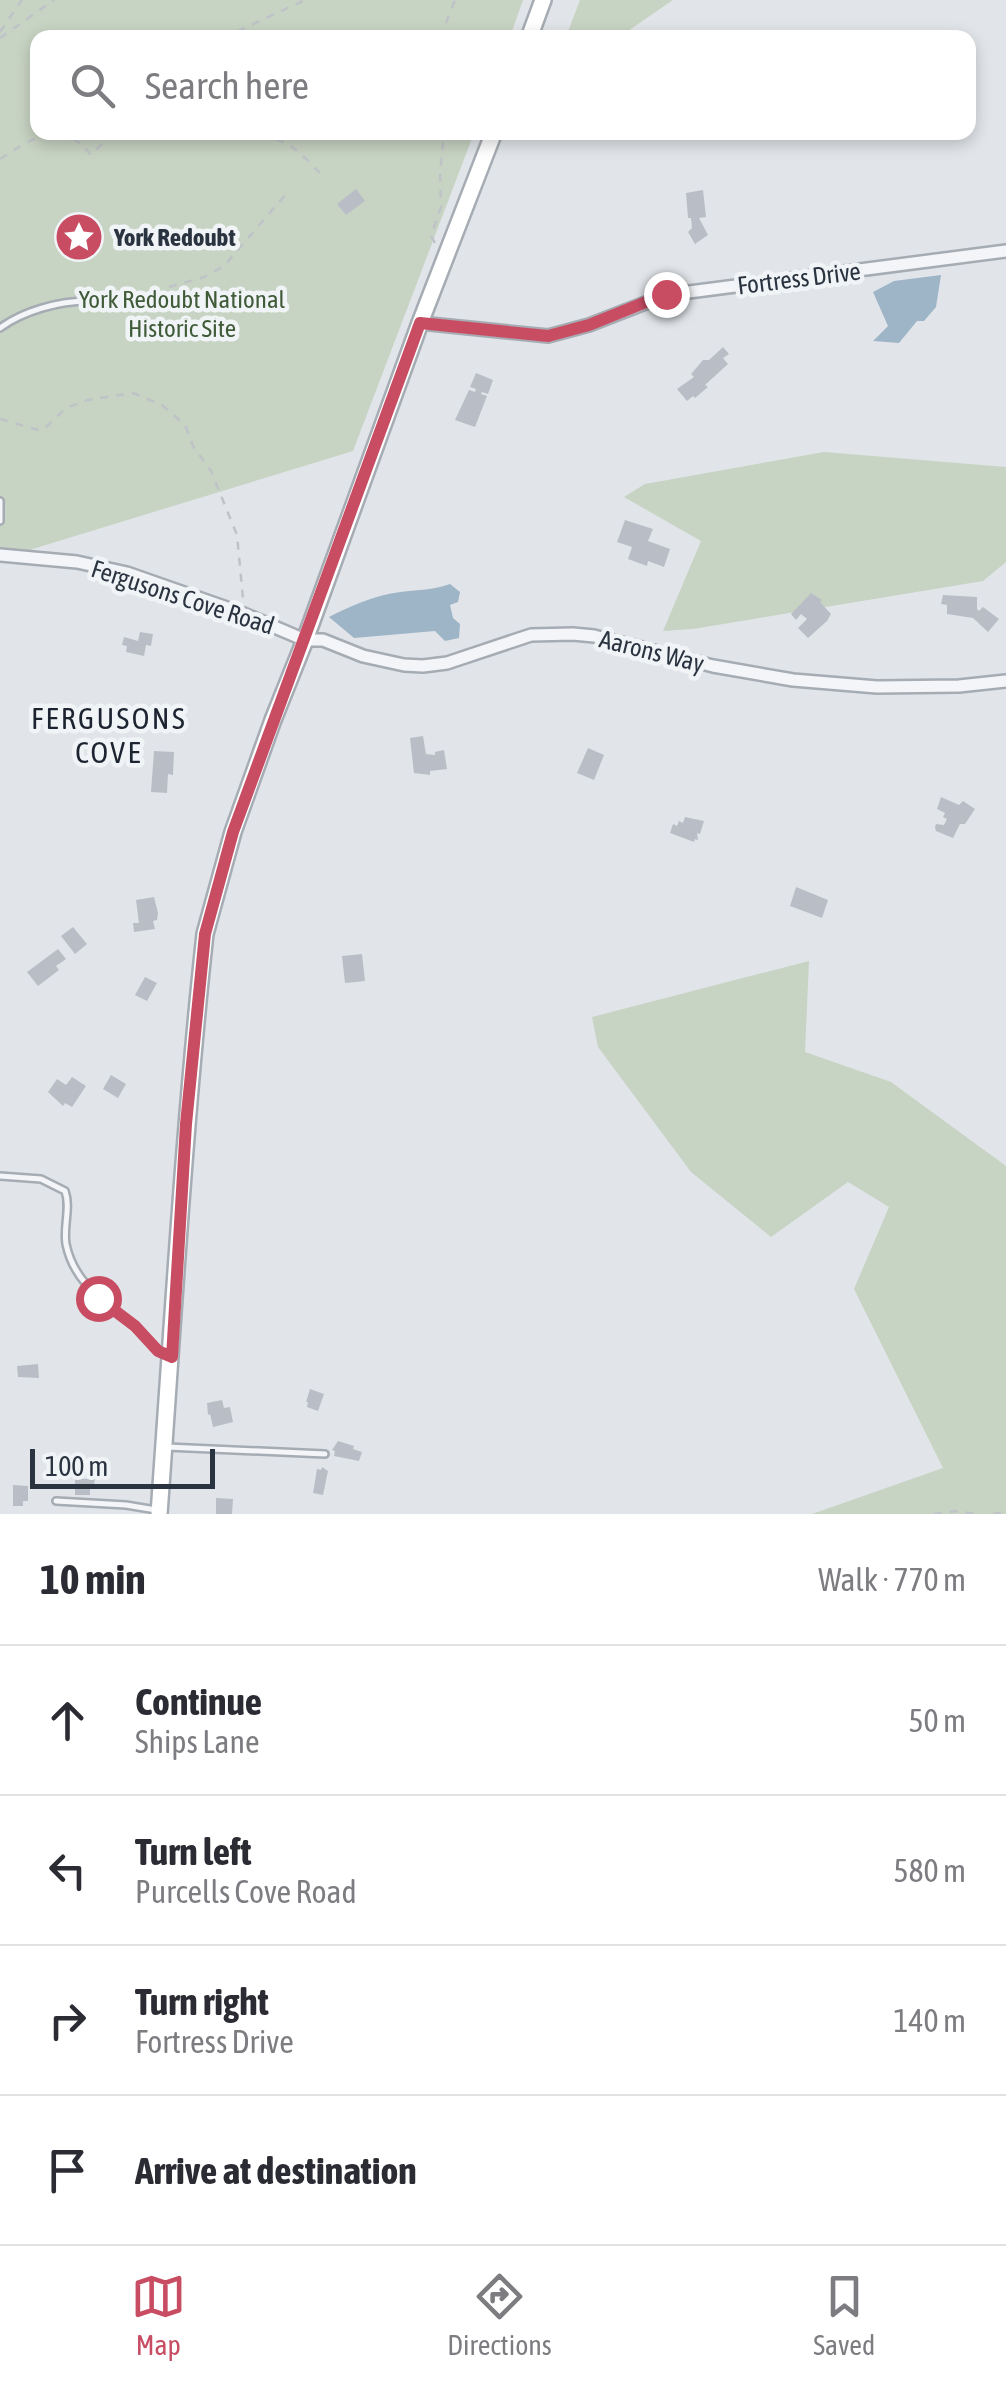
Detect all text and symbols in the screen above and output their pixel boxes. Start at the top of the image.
search box [30,30,976,140]
icon: search [65,58,120,113]
text: Search here [145,64,309,107]
place icon: York Redoubt [53,211,105,263]
place label: York Redoubt [113,223,236,251]
street label: Fortress Drive [736,257,862,299]
route end [644,272,690,318]
park label: York Redoubt National Historic Site [79,285,286,342]
street label: Fergusons Cove Road [88,554,278,640]
street label: Aarons Way [597,625,707,677]
district label: FERGUSONS COVE [31,701,187,769]
route start [76,1276,122,1322]
scale bar [30,1444,215,1488]
text: 100 m [45,1450,108,1482]
text: 10 min [40,1555,146,1603]
text: Walk · 770 m [818,1561,966,1598]
text: Continue [135,1680,262,1723]
icon: ahead [40,1693,95,1748]
text: 50 m [908,1702,966,1739]
text: Ships Lane [135,1723,259,1760]
text: Turn left [135,1830,251,1873]
icon: left [40,1843,95,1898]
text: 580 m [893,1852,966,1889]
text: Purcells Cove Road [135,1873,357,1910]
text: Turn right [135,1980,269,2023]
icon: right [40,1993,95,2048]
text: 140 m [893,2002,966,2039]
text: Fortress Drive [135,2023,294,2060]
icon: arrive [40,2143,95,2198]
text: Arrive at destination [135,2149,417,2192]
tab: Map [131,2269,186,2361]
tab: Directions [447,2269,552,2361]
tab: Saved [813,2269,875,2361]

